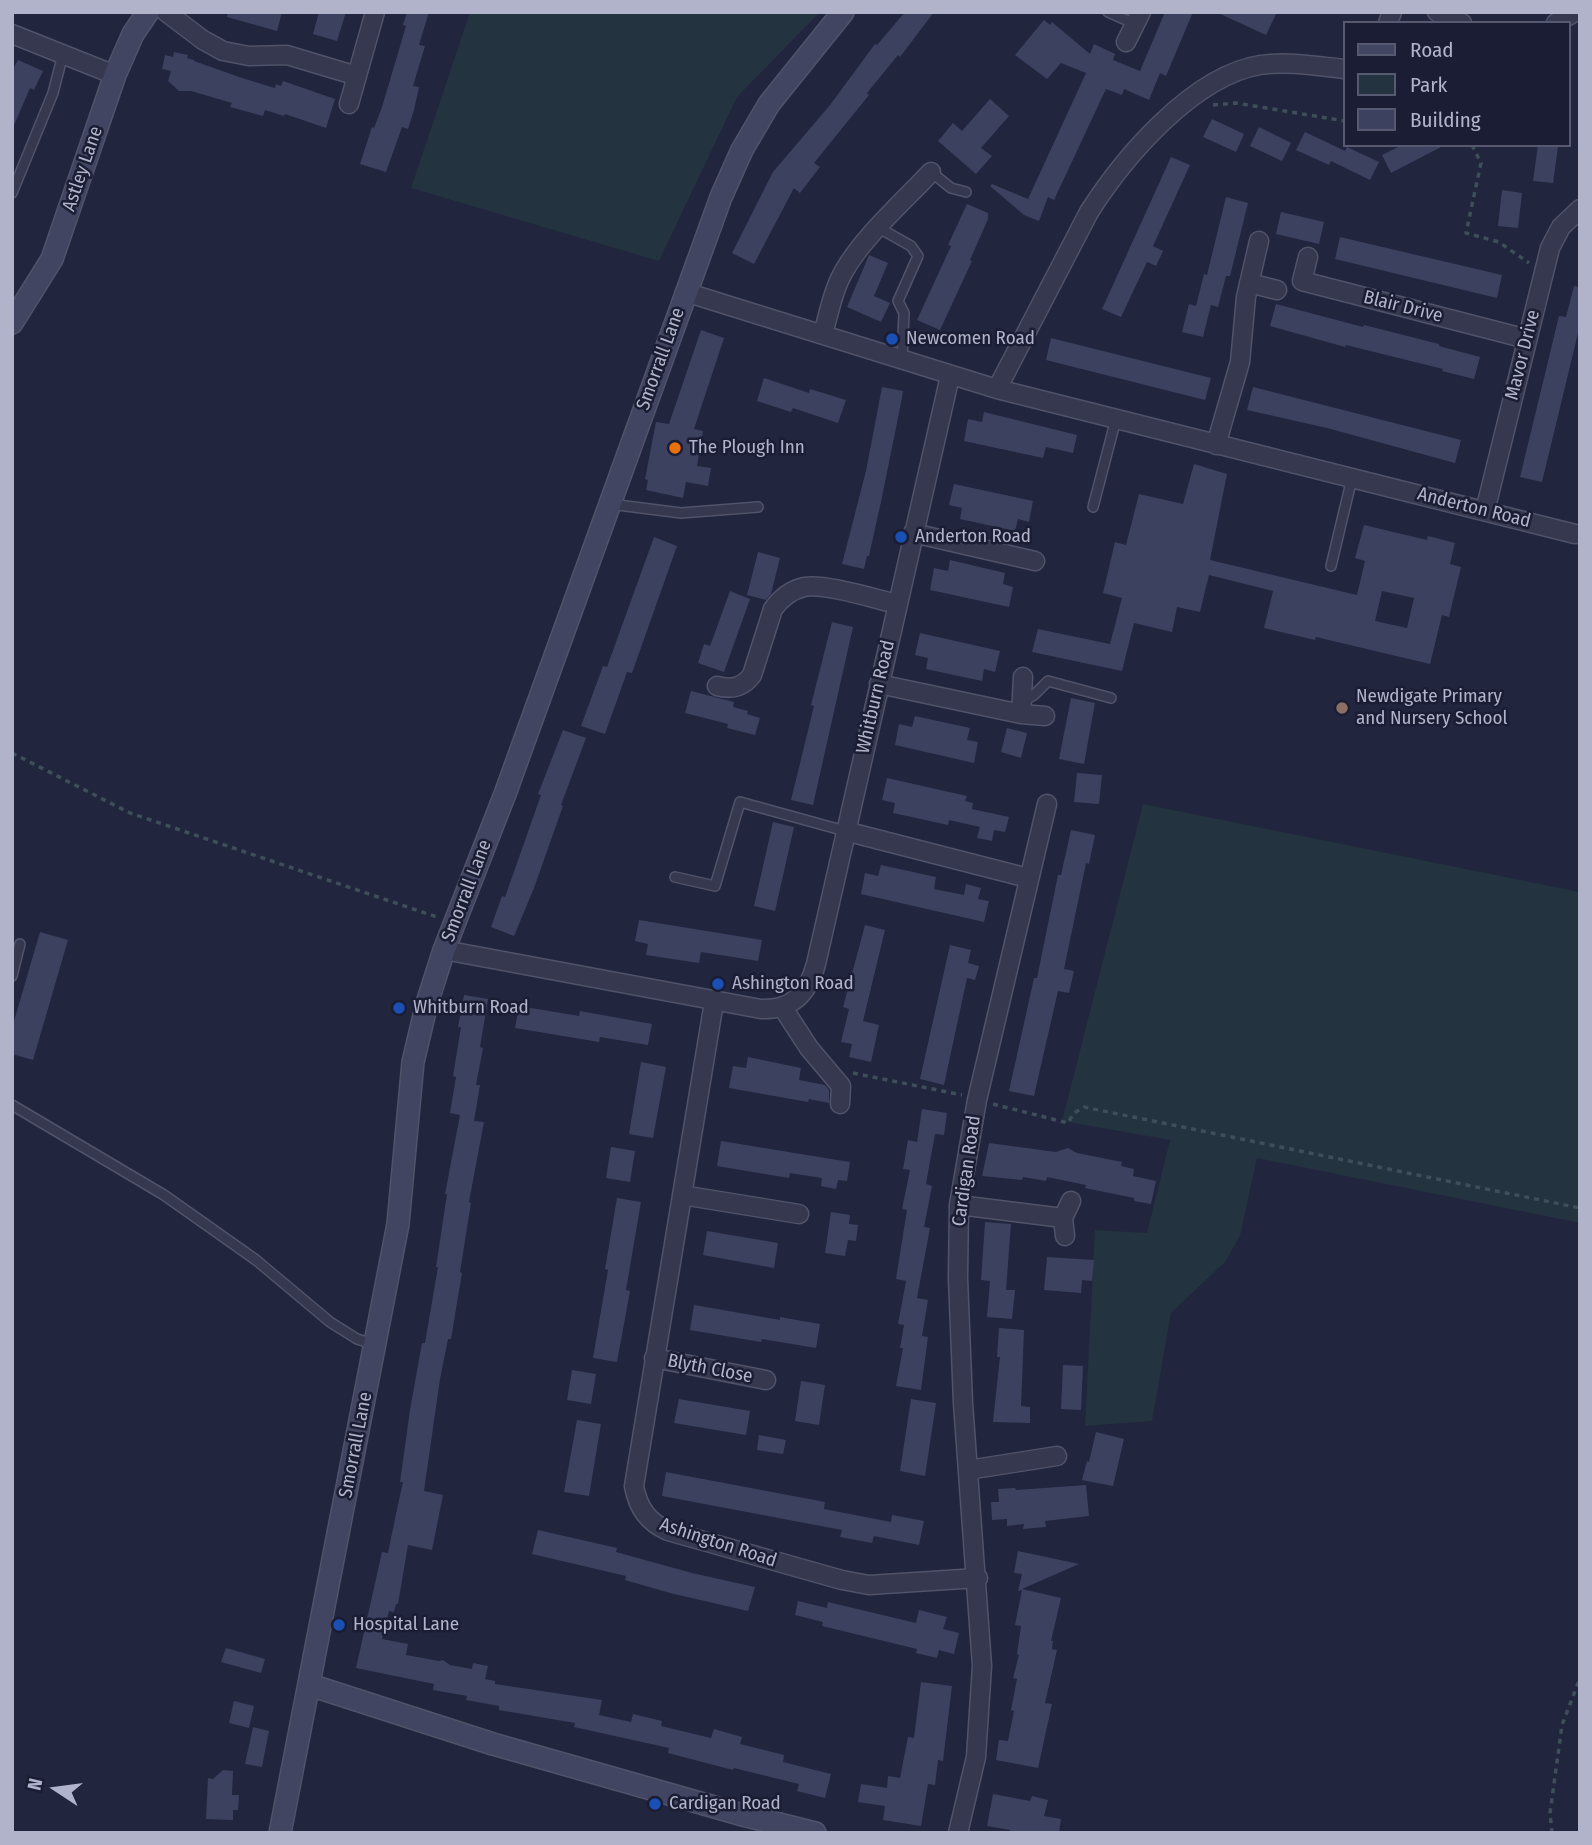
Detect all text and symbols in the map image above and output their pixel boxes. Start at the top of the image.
legend [1344,21,1571,147]
text: Road [1410,37,1454,63]
text: Park [1410,72,1447,98]
text: Building [1410,107,1481,133]
street label: Astley Lane [58,124,108,214]
street label: Blair Drive [1361,286,1445,328]
street label: Smorrall Lane [632,305,690,413]
street label: Mavor Drive [1501,307,1545,403]
place label: Newcomen Road [906,328,1035,350]
marker: Newcomen Road [884,331,900,347]
place label: The Plough Inn [689,437,805,459]
marker: The Plough Inn [667,440,683,456]
street label: Anderton Road [1415,483,1533,533]
place label: Anderton Road [915,526,1031,548]
marker: Anderton Road [893,529,909,545]
street label: Whitburn Road [852,638,900,756]
place label: Newdigate Primary and Nursery School [1356,686,1507,730]
marker: Newdigate Primary and Nursery School [1334,700,1350,716]
street label: Smorrall Lane [437,837,497,945]
place label: Ashington Road [732,973,854,995]
marker: Ashington Road [710,976,726,992]
place label: Whitburn Road [413,997,529,1019]
marker: Whitburn Road [391,1000,407,1016]
street label: Cardigan Road [948,1114,986,1228]
street label: Blyth Close [665,1350,755,1388]
street label: Smorrall Lane [335,1390,377,1500]
street label: Ashington Road [657,1513,779,1573]
place label: Hospital Lane [353,1614,459,1636]
marker: Hospital Lane [331,1617,347,1633]
north arrow [21,1754,91,1824]
text: N [23,1776,48,1792]
place label: Cardigan Road [669,1793,781,1815]
marker: Cardigan Road [647,1796,663,1812]

